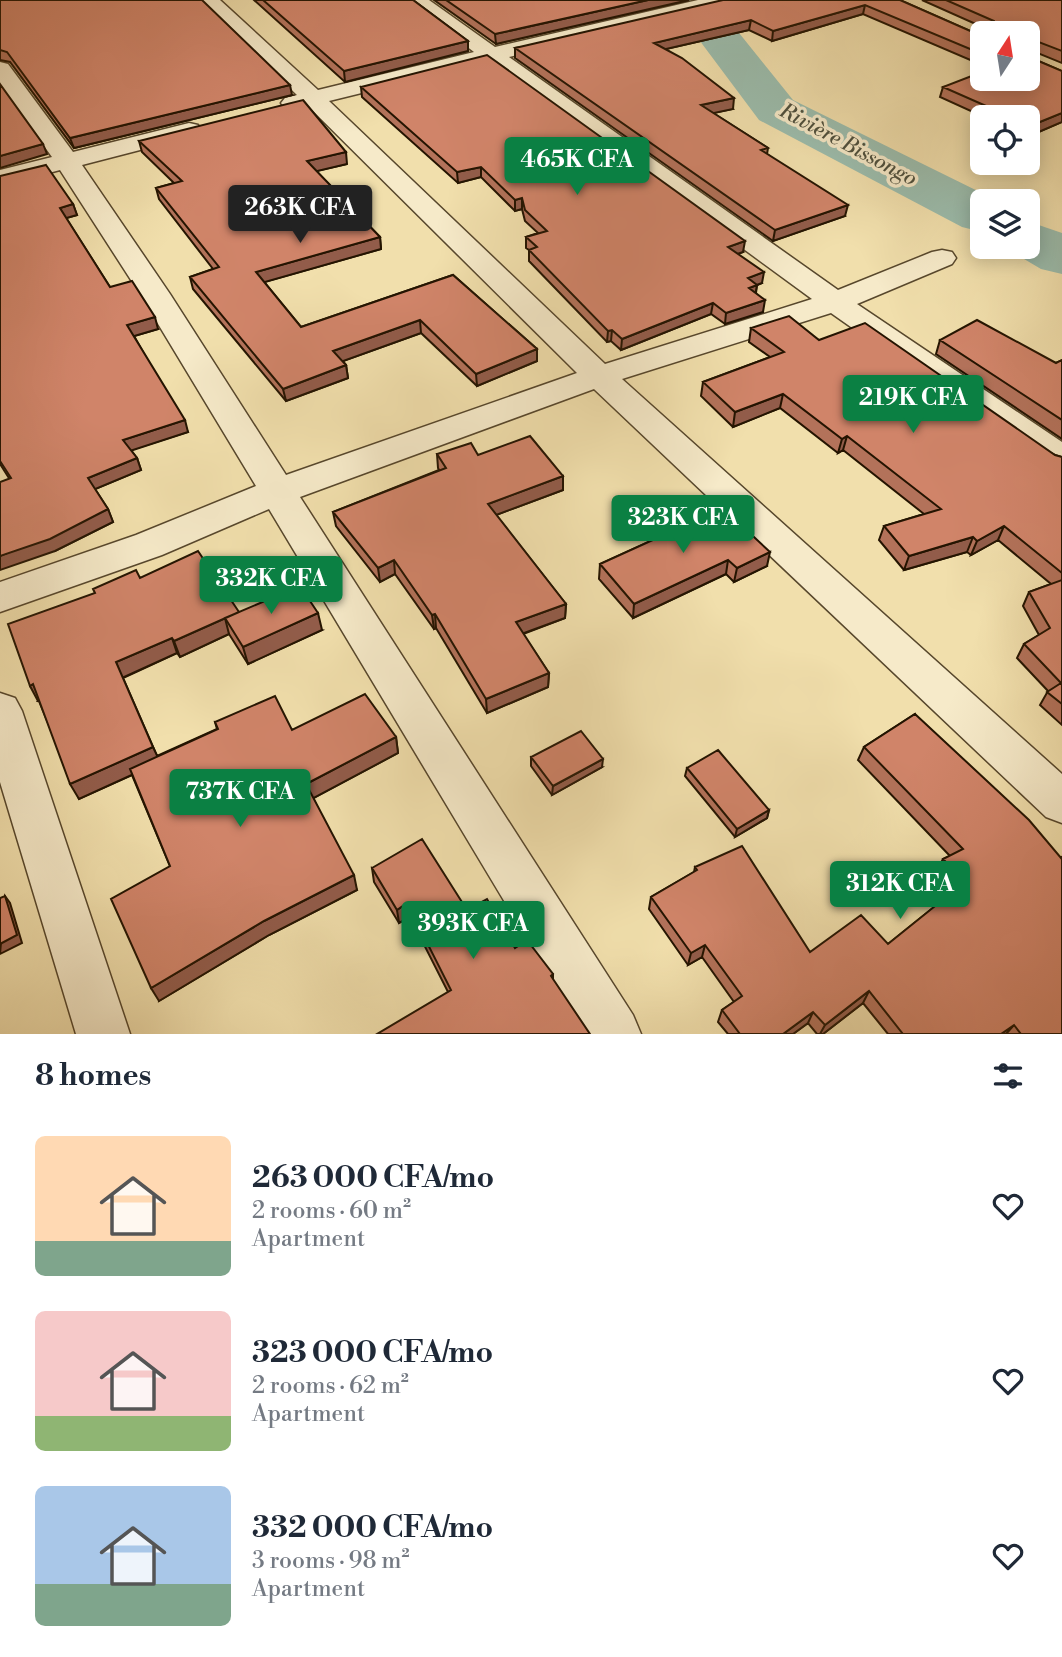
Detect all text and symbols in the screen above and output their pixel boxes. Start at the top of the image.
north arrow [970,21,1040,91]
map controls [970,21,1040,259]
water label: Rivière Bissongo [774,97,921,192]
button: locate [970,105,1040,175]
pin: 465K CFA [505,138,649,197]
text: 465K CFA [520,146,634,174]
pin: 263K CFA [228,186,372,245]
button: layers [970,189,1040,259]
text: 263K CFA [244,194,356,222]
pin: 219K CFA [841,376,985,435]
text: 219K CFA [859,384,967,412]
pin: 323K CFA [611,496,755,555]
text: 323K CFA [628,504,738,532]
pin: 332K CFA [199,556,343,616]
text: 332K CFA [216,565,326,593]
pin: 737K CFA [168,770,312,829]
text: 737K CFA [185,778,295,806]
pin: 312K CFA [828,862,972,921]
text: 312K CFA [846,870,954,898]
pin: 393K CFA [401,902,545,961]
text: 393K CFA [417,910,529,938]
text: 8 homes [35,1057,151,1095]
icon: filters [989,1057,1027,1095]
text: 263 000 CFA/mo [252,1159,494,1197]
icon: home [91,1164,175,1248]
icon: heart [989,1187,1027,1225]
text: 2 rooms · 60 m² [252,1197,411,1225]
text: Apartment [252,1225,365,1253]
text: 323 000 CFA/mo [252,1334,493,1372]
icon: home [91,1339,175,1423]
icon: heart [989,1362,1027,1400]
text: 2 rooms · 62 m² [252,1372,409,1400]
text: Apartment [252,1400,365,1428]
text: 332 000 CFA/mo [252,1509,493,1547]
icon: home [91,1514,175,1598]
icon: heart [989,1537,1027,1575]
text: 3 rooms · 98 m² [252,1547,409,1575]
text: Apartment [252,1575,365,1603]

